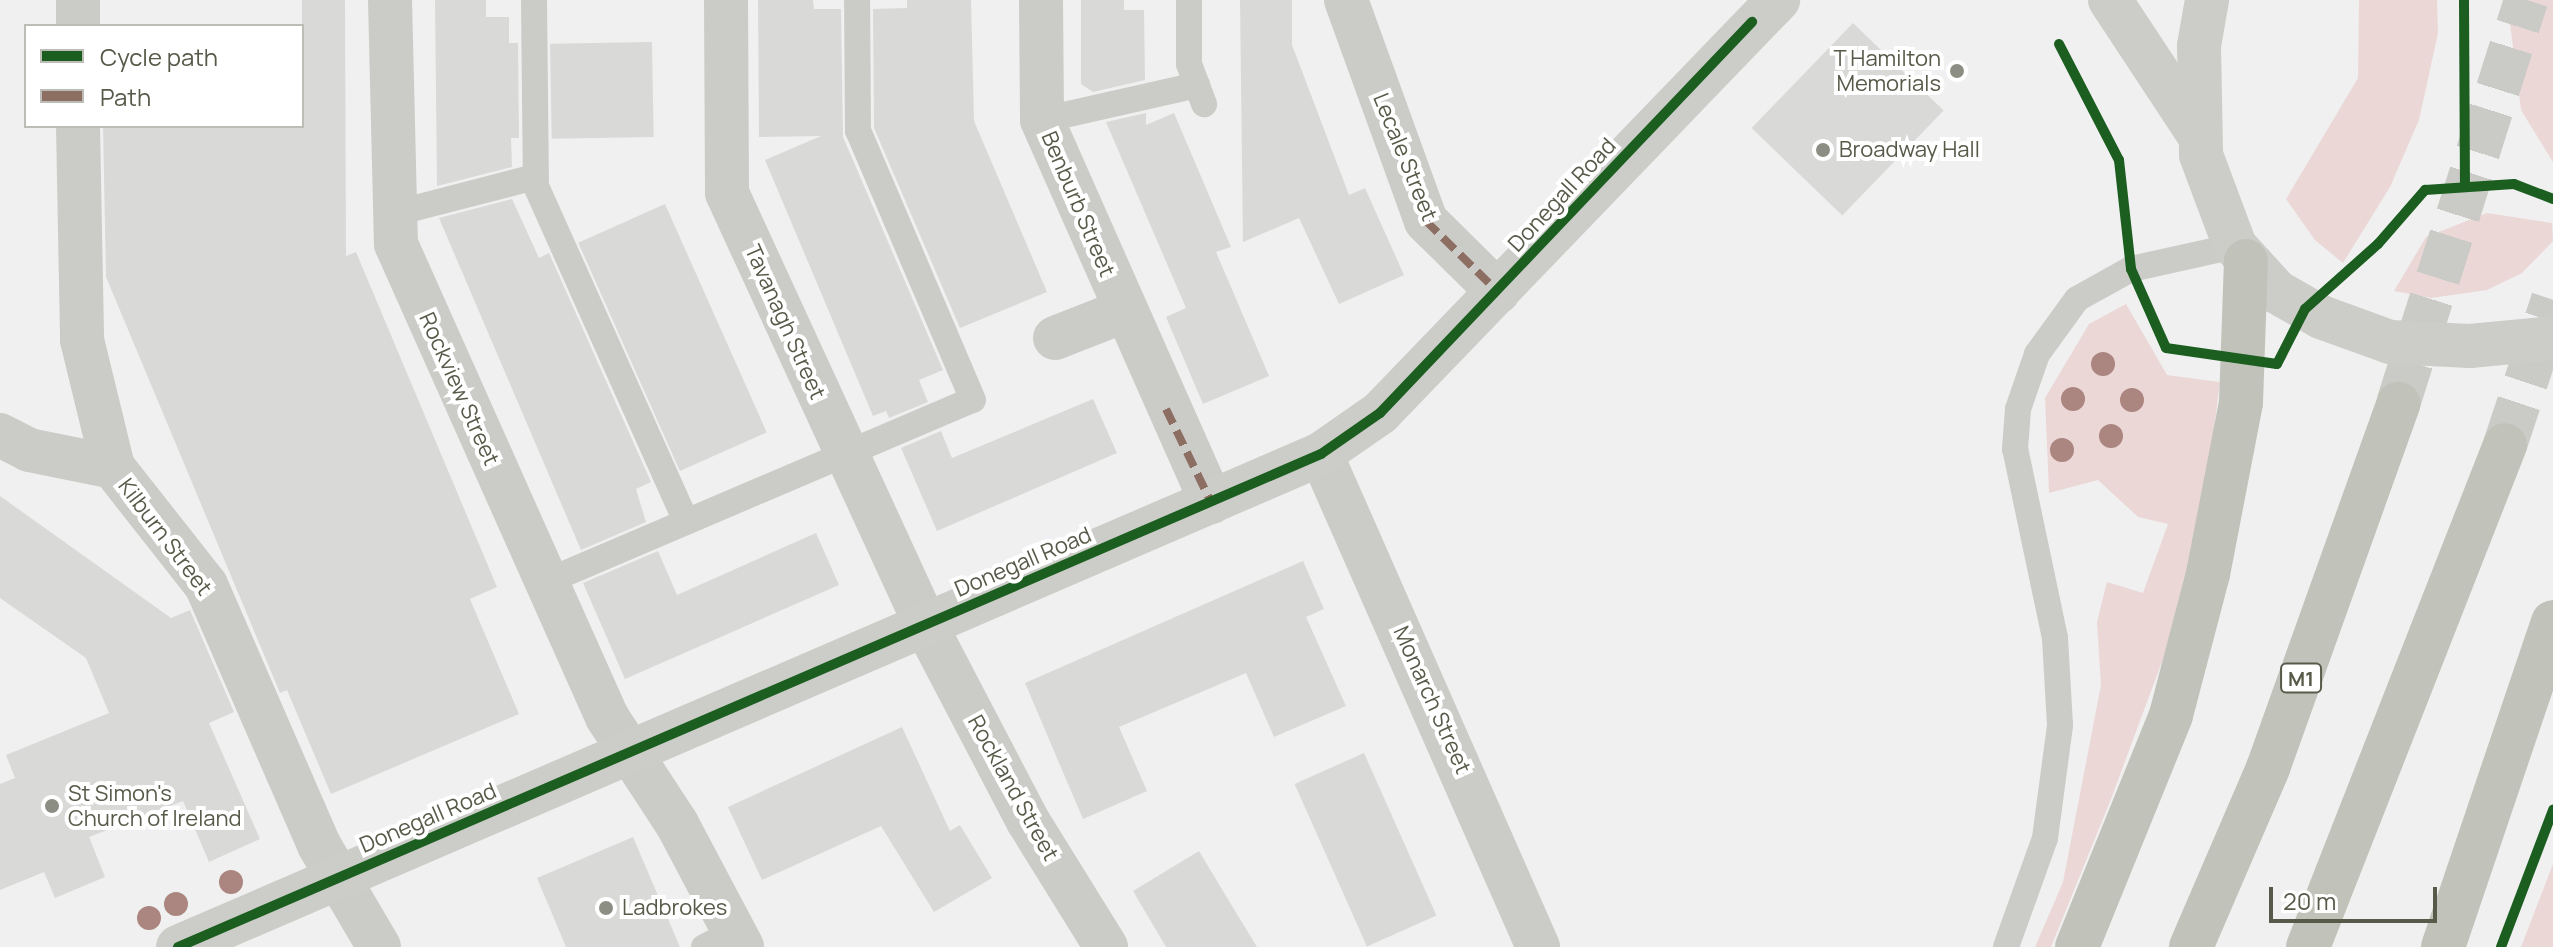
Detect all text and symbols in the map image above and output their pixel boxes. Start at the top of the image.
legend [24,24,304,128]
text: Cycle path [100,40,218,73]
place label: T Hamilton Memorials [1833,45,1941,96]
marker: T Hamilton Memorials [1948,62,1966,80]
text: Path [100,80,151,113]
street label: Lecale Street [1367,89,1443,225]
street label: Benburb Street [1036,127,1120,281]
street label: Donegall Road [1503,133,1621,257]
place label: Broadway Hall [1839,137,1980,163]
marker: Broadway Hall [1814,141,1832,159]
street label: Tavanagh Street [739,241,831,403]
street label: Rockview Street [413,308,505,470]
street label: Kilburn Street [113,473,217,601]
street label: Donegall Road [951,521,1095,603]
street label: Monarch Street [1388,622,1476,778]
road number: M1 [2279,662,2323,694]
street label: Rockland Street [962,711,1064,865]
street label: Donegall Road [356,777,500,859]
place label: St Simon's Church of Ireland [68,780,242,832]
marker: St Simon's Church of Ireland [43,797,61,815]
scale bar [2273,871,2441,921]
text: 20 m [2283,884,2336,917]
place label: Ladbrokes [622,895,727,921]
marker: Ladbrokes [597,899,615,917]

